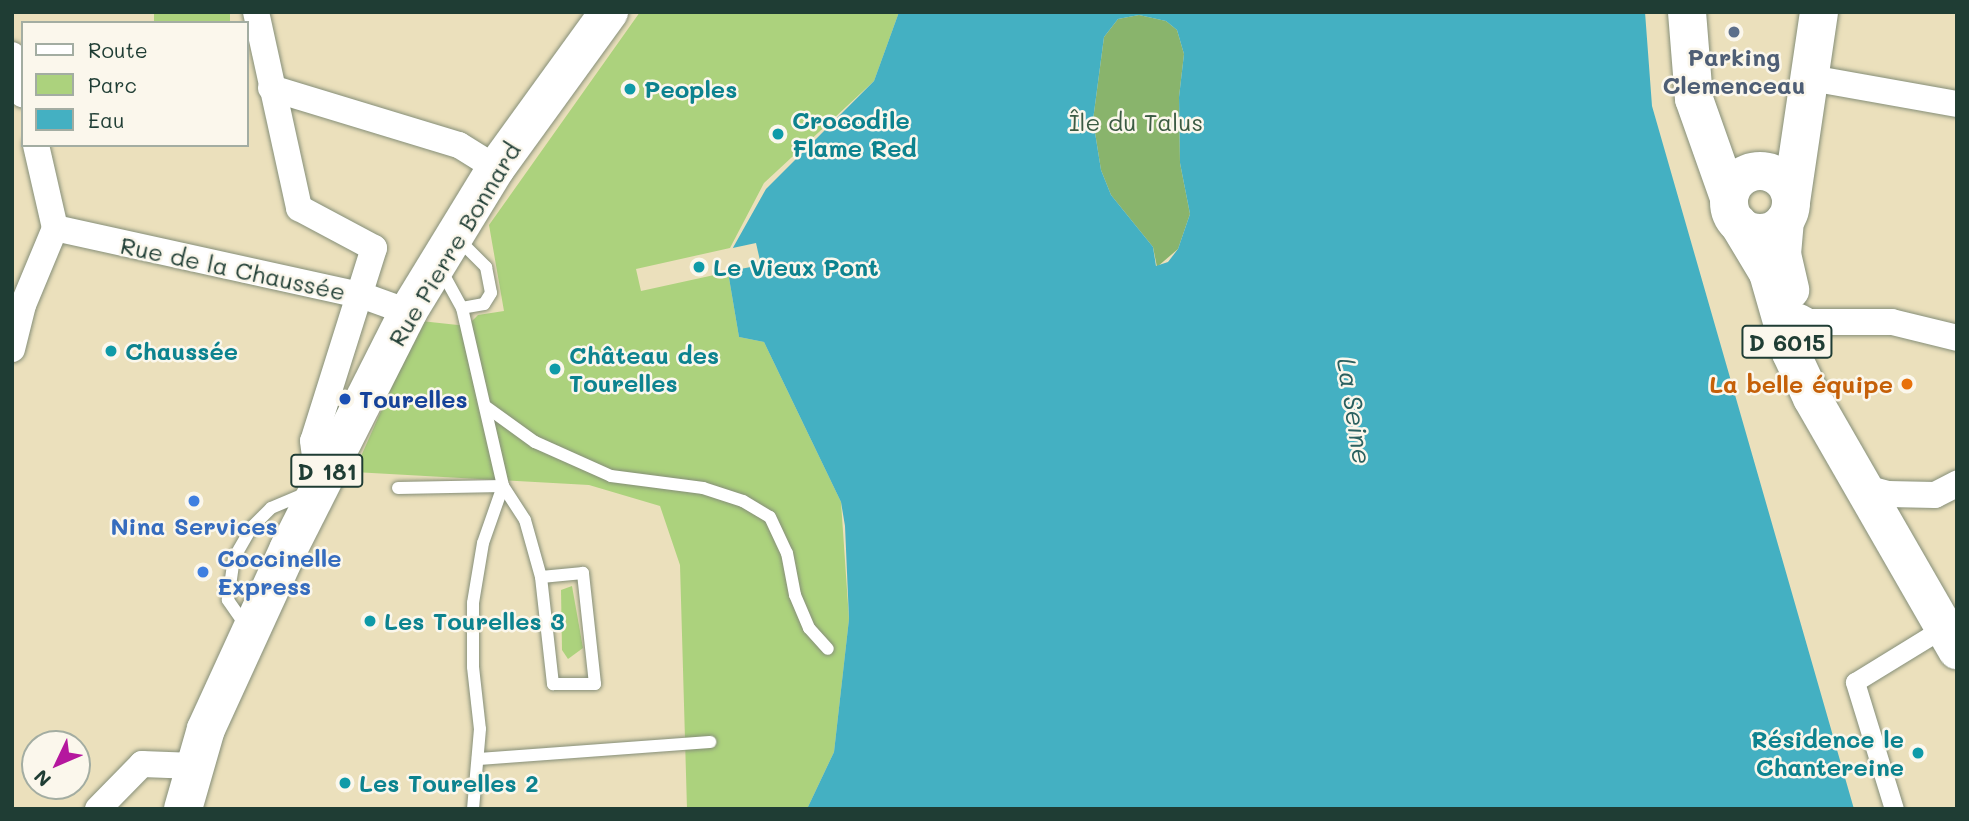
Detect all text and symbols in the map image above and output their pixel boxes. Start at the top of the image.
legend [21,21,248,147]
marker: Parking Clemenceau [1726,24,1742,40]
text: Route [88,36,148,63]
place label: Parking Clemenceau [1663,43,1805,99]
text: Parc [88,71,137,98]
place label: Peoples [644,75,737,103]
marker: Peoples [622,81,638,97]
text: Eau [88,106,125,133]
place label: Crocodile Flame Red [792,106,917,162]
park label: Île du Talus [1069,108,1203,136]
marker: Crocodile Flame Red [770,126,786,142]
street label: Rue Pierre Bonnard [382,137,526,351]
street label: Rue de la Chaussée [118,230,348,306]
place label: Le Vieux Pont [713,253,879,281]
marker: Le Vieux Pont [691,259,707,275]
road number: D 6015 [1740,322,1834,362]
place label: Chaussée [125,337,238,365]
place label: Château des Tourelles [569,341,719,397]
marker: Chaussée [103,343,119,359]
water label: La Seine [1330,356,1378,466]
marker: Château des Tourelles [547,361,563,377]
place label: La belle équipe [1709,370,1893,398]
marker: La belle équipe [1899,376,1915,392]
place label: Tourelles [359,385,468,413]
marker: Tourelles [337,391,353,407]
road number: D 181 [290,452,364,491]
marker: Nina Services [186,493,202,509]
place label: Nina Services [110,512,278,540]
place label: Coccinelle Express [217,544,342,600]
marker: Coccinelle Express [195,564,211,580]
place label: Les Tourelles 3 [384,607,565,635]
marker: Les Tourelles 3 [362,613,378,629]
place label: Résidence le Chantereine [1751,725,1904,781]
north arrow [21,730,91,800]
marker: Résidence le Chantereine [1910,745,1926,761]
text: N [28,765,56,792]
place label: Les Tourelles 2 [359,769,539,797]
marker: Les Tourelles 2 [337,775,353,791]

